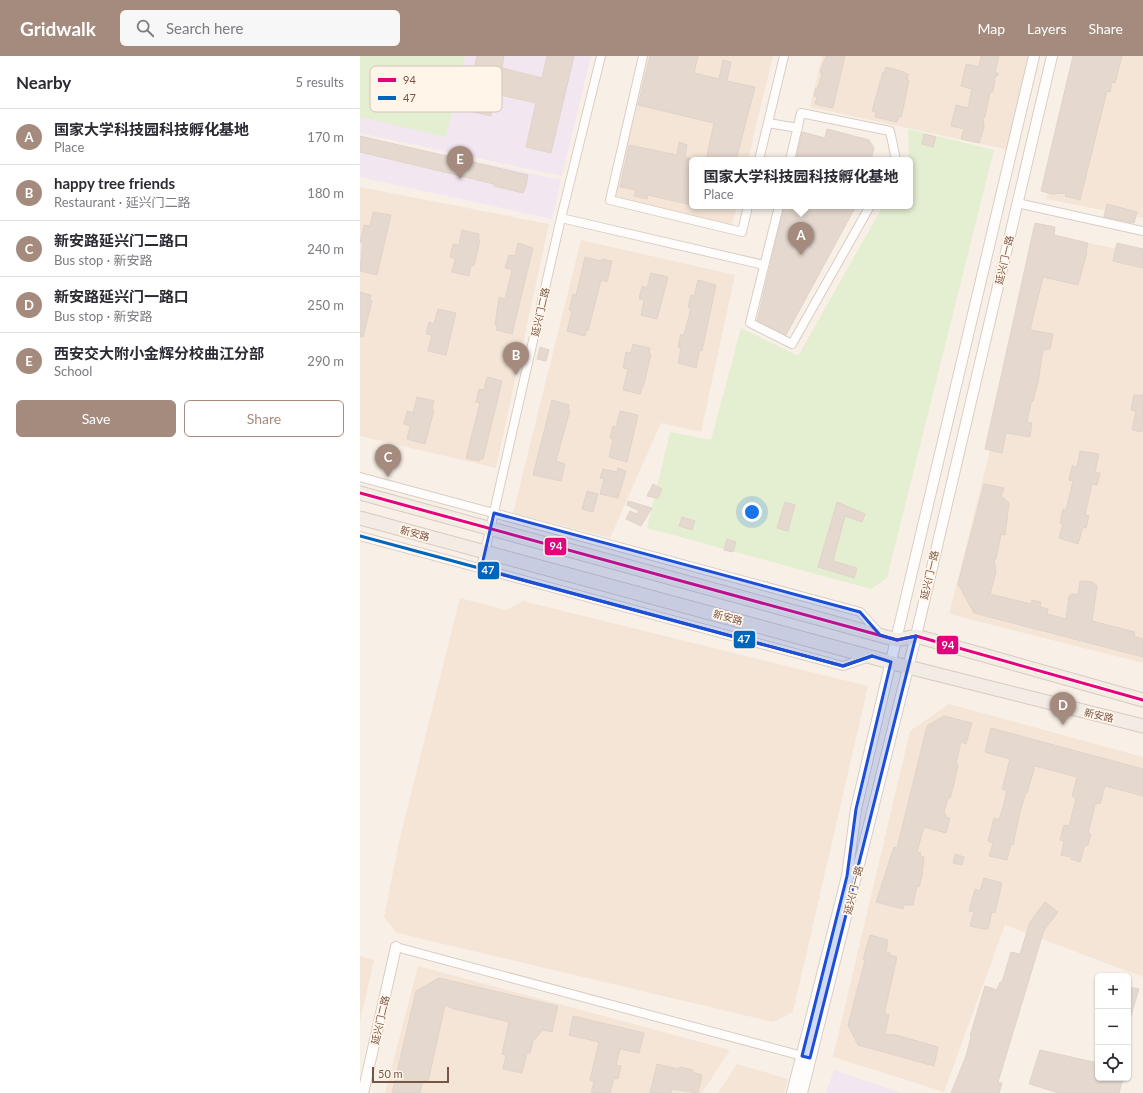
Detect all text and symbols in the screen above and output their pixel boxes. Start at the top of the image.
search box [120,10,400,46]
text: Gridwalk [20,17,96,40]
icon: search [134,17,156,39]
text: Search here [166,19,243,37]
text: Map [977,20,1005,37]
text: Layers [1027,20,1067,37]
text: Share [1089,20,1123,37]
legend [370,66,502,112]
text: Nearby [16,72,71,93]
text: 94 [403,73,416,86]
text: 5 results [296,74,344,90]
text: 47 [403,91,416,104]
text: 国家大学科技园科技孵化基地 [54,120,249,138]
text: A [24,129,34,145]
text: 170 m [307,129,344,145]
text: Place [54,139,84,155]
pin: E [447,146,473,179]
popup [689,157,913,209]
text: 国家大学科技园科技孵化基地 [703,167,899,185]
text: happy tree friends [54,174,175,192]
text: B [25,185,33,201]
text: 180 m [307,185,344,201]
text: Place [703,186,734,202]
text: Restaurant · 延兴门二路 [54,194,191,210]
pin: A [788,222,814,255]
text: 新安路延兴门二路口 [54,231,189,249]
street label: 延兴门一路 [993,234,1015,286]
text: C [25,241,33,257]
text: 240 m [307,241,344,257]
text: Bus stop · 新安路 [54,252,152,268]
street label: 延兴门二路 [529,286,551,338]
text: 新安路延兴门一路口 [54,287,189,305]
text: D [24,297,34,313]
text: 250 m [307,297,344,313]
text: Bus stop · 新安路 [54,308,152,324]
pin: B [503,342,529,375]
text: 西安交大附小金辉分校曲江分部 [54,344,264,362]
text: E [25,353,33,369]
text: 290 m [307,353,344,369]
text: School [54,363,92,379]
button: Save [16,400,176,437]
button: Share [184,400,344,437]
pin: C [375,444,401,477]
your location [742,502,762,522]
street label: 新安路 [399,523,431,543]
line badge: 94 [544,537,567,556]
text: 94 [550,539,563,552]
street label: 延兴门一路 [918,549,940,601]
line badge: 47 [477,561,500,580]
text: 47 [482,563,494,576]
street label: 新安路 [712,607,744,627]
line badge: 47 [733,630,756,649]
text: 47 [738,632,750,645]
line badge: 94 [936,635,959,655]
text: 94 [942,638,955,651]
pin: D [1050,692,1076,725]
street label: 新安路 [1083,706,1115,724]
street label: 延兴门一路 [841,864,865,916]
map controls [1095,973,1131,1081]
button: + [1095,973,1131,1009]
street label: 延兴门二路 [369,994,391,1046]
button: − [1095,1009,1131,1045]
button: locate [1095,1045,1131,1081]
scale bar [372,1065,449,1084]
text: 50 m [378,1067,403,1080]

